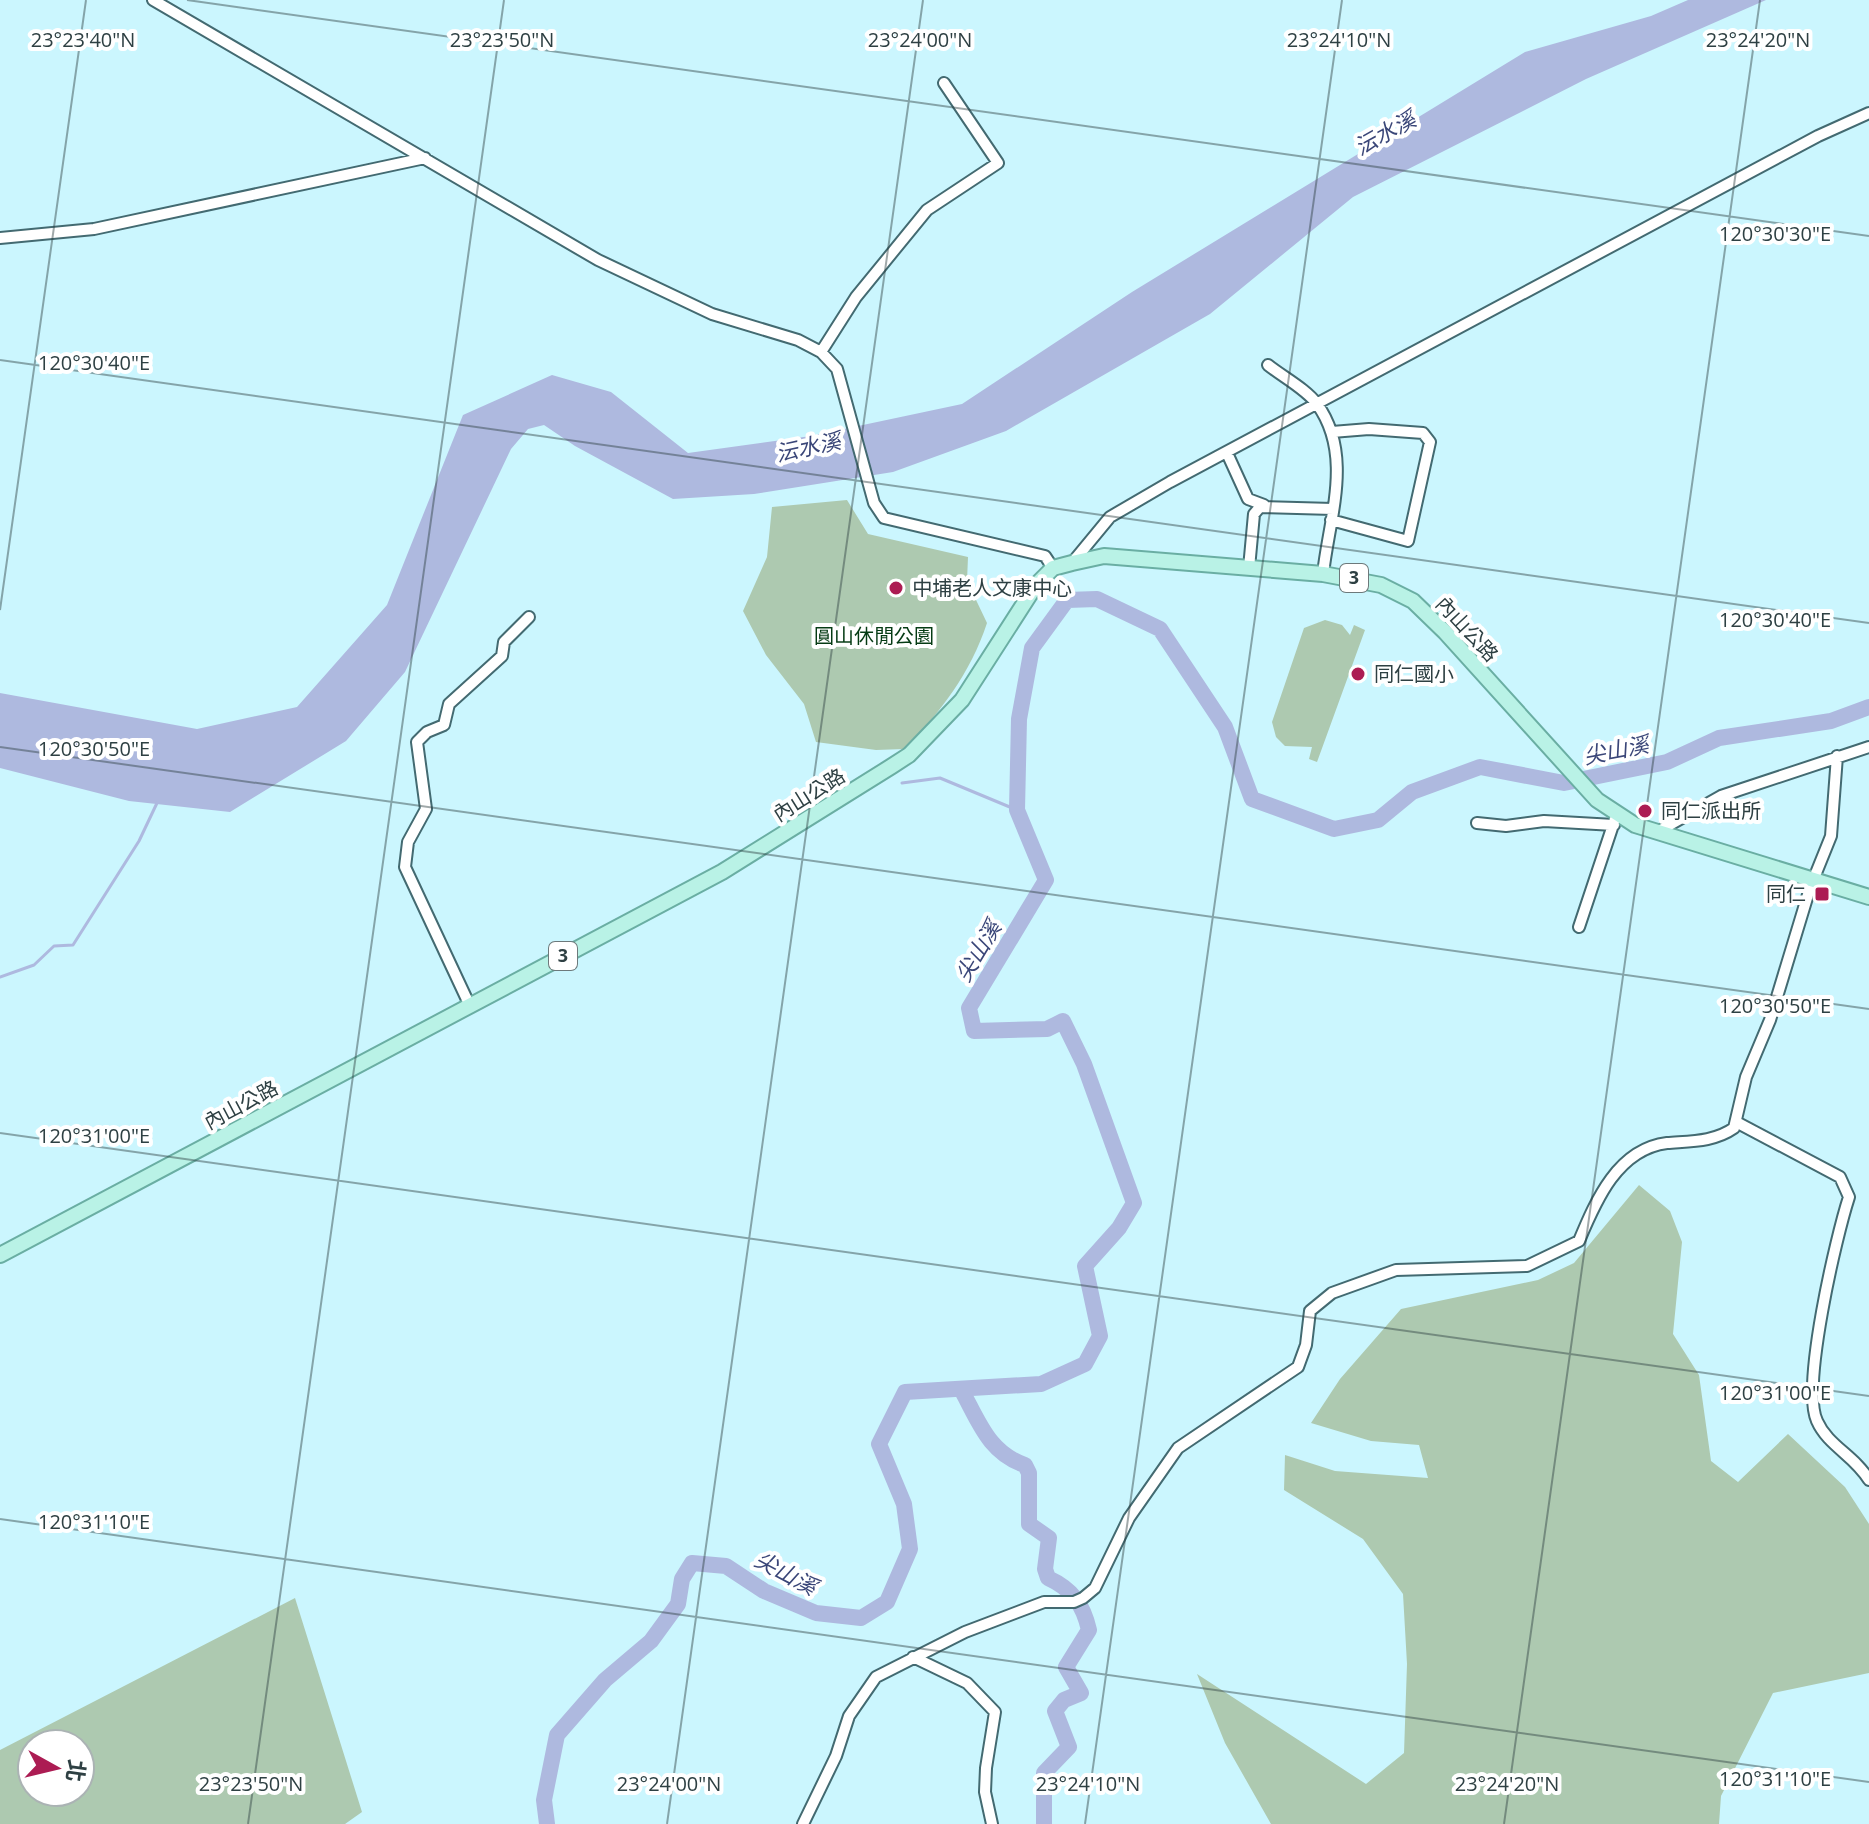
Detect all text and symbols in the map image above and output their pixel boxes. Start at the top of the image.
text: 23°23'40"N [31,26,135,53]
text: 23°23'50"N [450,26,554,53]
text: 23°24'00"N [868,26,972,53]
text: 23°24'10"N [1287,26,1391,53]
text: 23°24'20"N [1706,26,1810,53]
water label: 沄水溪 [1348,102,1423,161]
text: 120°30'30"E [1719,220,1831,247]
text: 120°30'40"E [38,349,150,376]
water label: 沄水溪 [772,424,846,468]
road number: 3 [1340,564,1368,592]
place label: 中埔老人文康中心 [912,574,1072,601]
marker: 中埔老人文康中心 [887,579,905,597]
street label: 內山公路 [1430,590,1505,667]
text: 120°30'40"E [1719,606,1831,633]
park label: 圓山休閒公園 [814,622,934,649]
place label: 同仁國小 [1374,660,1454,687]
marker: 同仁國小 [1349,665,1367,683]
water label: 尖山溪 [1581,727,1654,770]
text: 120°30'50"E [38,735,150,762]
street label: 內山公路 [768,762,850,827]
place label: 同仁派出所 [1661,797,1761,824]
marker: 同仁派出所 [1636,802,1654,820]
place label: 同仁 [1766,880,1806,907]
marker: 同仁 [1813,885,1831,903]
water label: 尖山溪 [947,912,1009,987]
road number: 3 [549,942,577,970]
text: 120°30'50"E [1719,992,1831,1019]
street label: 內山公路 [199,1074,282,1135]
text: 120°31'00"E [38,1122,150,1149]
text: 120°31'00"E [1719,1379,1831,1406]
text: 120°31'10"E [38,1508,150,1535]
water label: 尖山溪 [750,1543,825,1602]
north arrow [16,1728,96,1808]
text: 北 [60,1758,93,1784]
text: 120°31'10"E [1719,1765,1831,1792]
text: 23°23'50"N [199,1770,303,1797]
text: 23°24'00"N [617,1770,721,1797]
text: 23°24'10"N [1036,1770,1140,1797]
text: 23°24'20"N [1455,1770,1559,1797]

